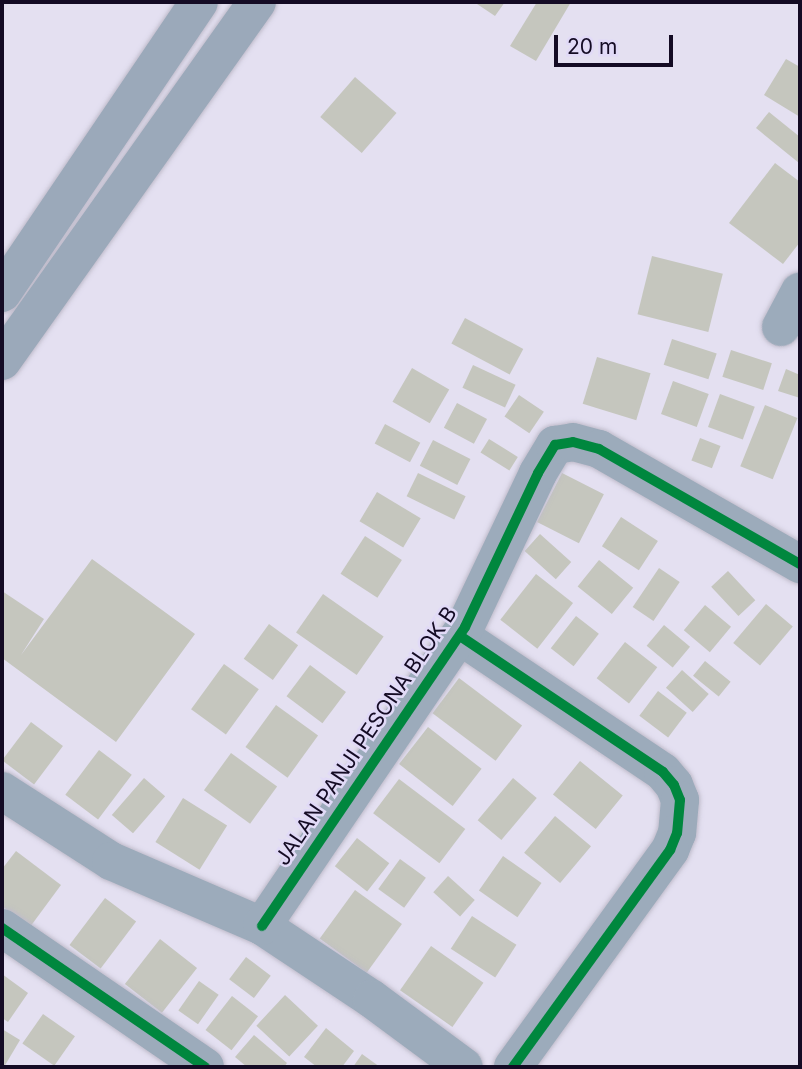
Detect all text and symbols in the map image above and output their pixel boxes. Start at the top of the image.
scale bar [557,21,676,65]
text: 20 m [567,34,617,59]
street label: JALAN PANJI PESONA BLOK B [270,602,462,870]

